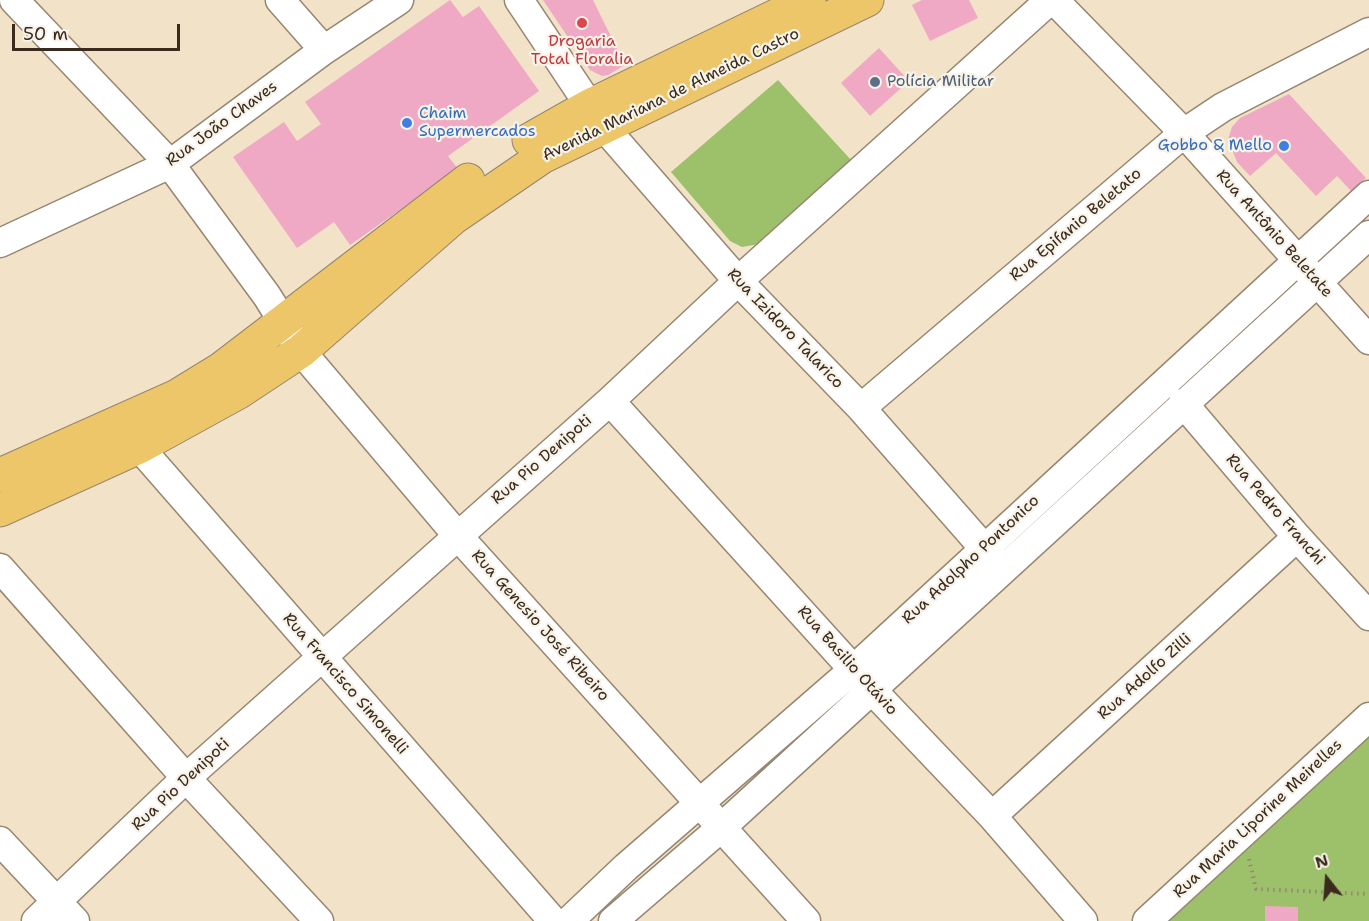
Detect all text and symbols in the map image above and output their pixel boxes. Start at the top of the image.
scale bar [15,12,183,50]
marker: Drogaria Total Floralia [575,16,589,30]
text: 50 m [23,22,68,46]
street label: Avenida Mariana de Almeida Castro [539,24,803,166]
place label: Drogaria Total Floralia [531,32,633,70]
place label: Polícia Militar [887,72,994,92]
marker: Polícia Militar [868,75,882,89]
street label: Rua João Chaves [163,77,281,171]
place label: Chaim Supermercados [419,104,536,142]
marker: Chaim Supermercados [400,116,414,130]
place label: Gobbo & Mello [1158,136,1272,156]
marker: Gobbo & Mello [1277,139,1291,153]
street label: Rua Epifanio Beletato [1006,164,1146,286]
street label: Rua Antônio Beletate [1212,166,1336,302]
street label: Rua Izidoro Talarico [723,265,847,393]
street label: Rua Pio Denipoti [488,411,596,509]
street label: Rua Pedro Franchi [1221,450,1329,570]
street label: Rua Adolpho Pontonico [898,491,1044,629]
street label: Rua Genesio José Ribeiro [467,546,613,706]
street label: Rua Basilio Otávio [793,602,901,720]
street label: Rua Francisco Simonelli [278,609,412,759]
street label: Rua Adolfo Zilli [1094,630,1196,724]
street label: Rua Pio Denipoti [128,735,234,835]
street label: Rua Maria Liporine Meirelles [1170,736,1346,902]
north arrow [1297,849,1357,909]
text: N [1312,849,1331,873]

